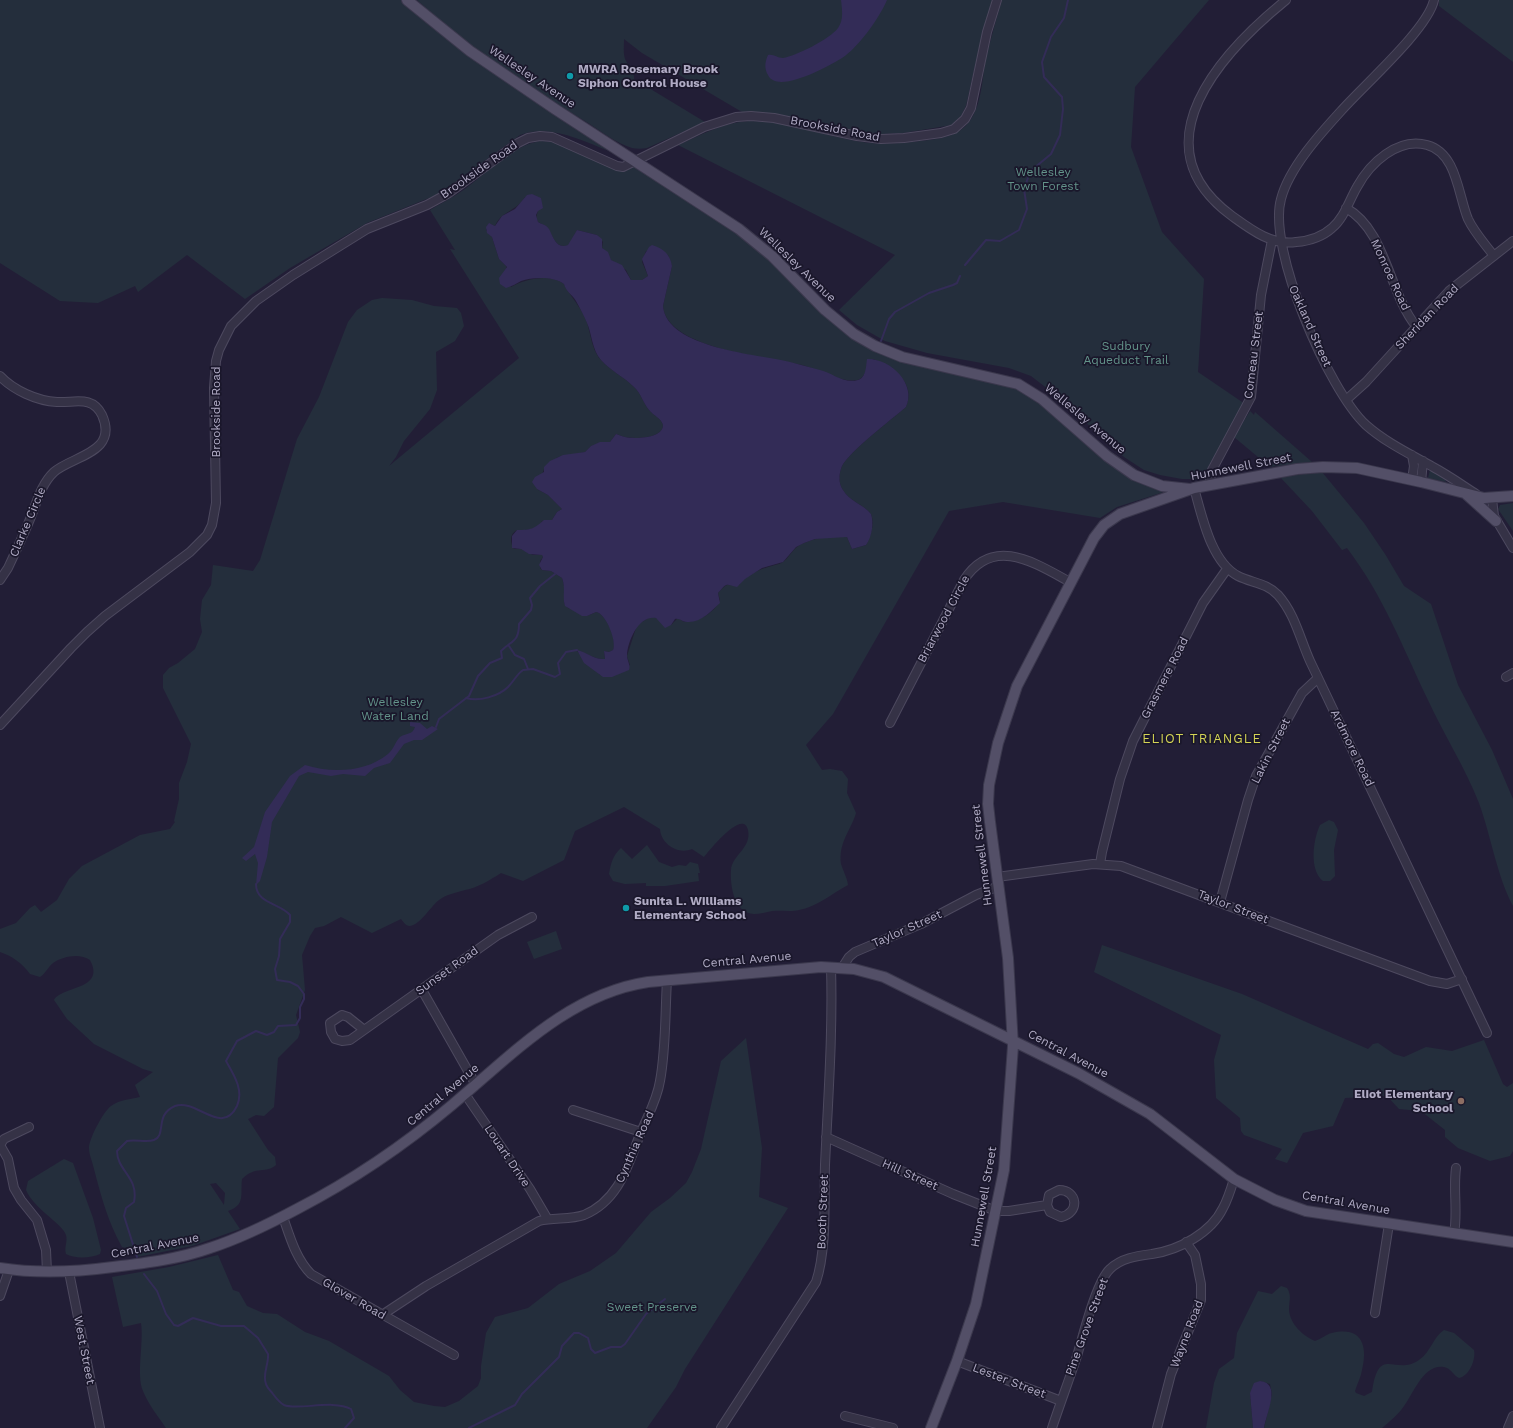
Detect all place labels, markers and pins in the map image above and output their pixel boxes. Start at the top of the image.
place label: MWRA Rosemary Brook Siphon Control House [578,62,718,90]
marker: MWRA Rosemary Brook Siphon Control House [565,71,575,81]
place label: Sunita L. Williams Elementary School [634,894,746,922]
marker: Sunita L. Williams Elementary School [621,903,631,913]
place label: Eliot Elementary School [1354,1087,1453,1115]
marker: Eliot Elementary School [1456,1096,1466,1106]

